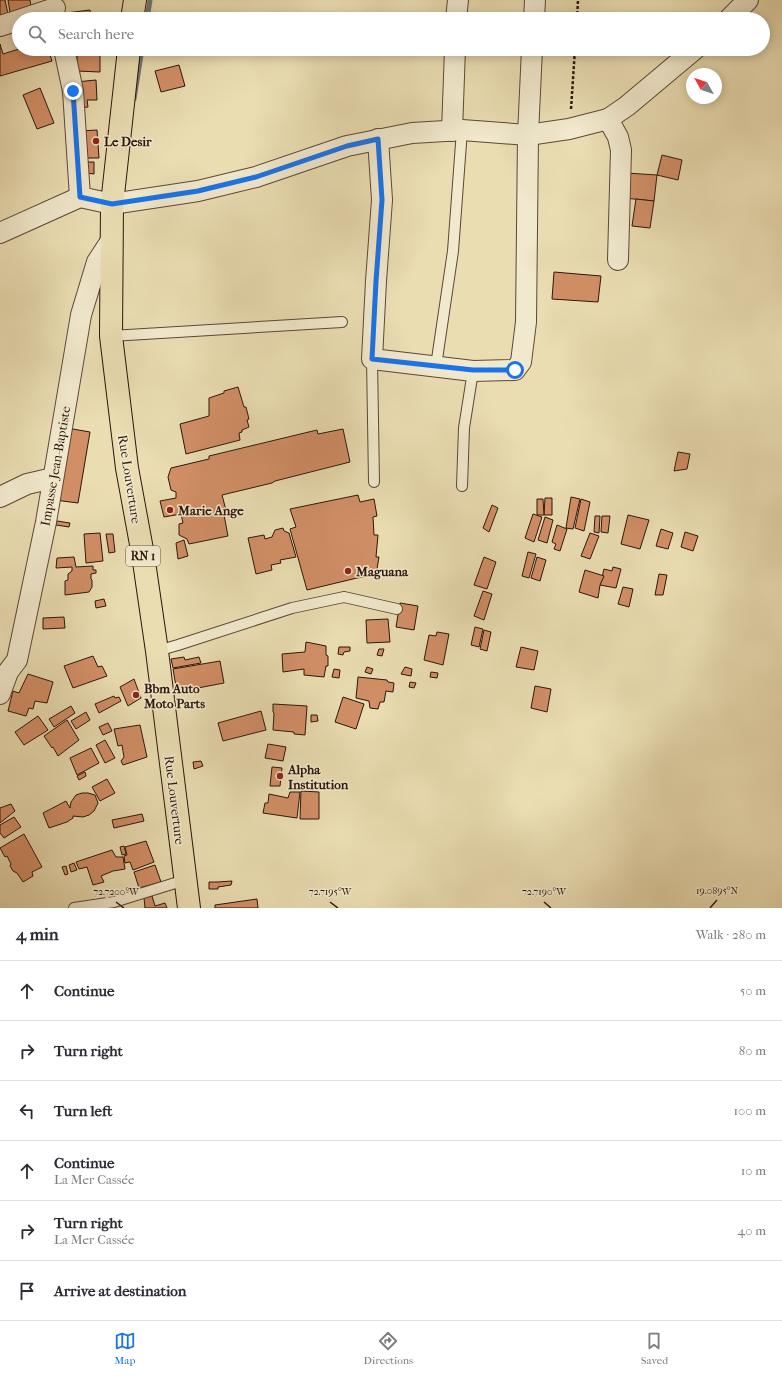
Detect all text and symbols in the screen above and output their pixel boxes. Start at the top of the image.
search box [12,12,770,56]
icon: search [26,23,48,45]
text: Search here [58,25,134,43]
north arrow [686,68,722,104]
route end [64,82,82,100]
place label: Le Desir [104,134,152,149]
marker: Le Desir [91,136,101,146]
route start [506,361,524,379]
street label: Impasse Jean-Baptiste [38,404,74,527]
street label: Rue Louverture [115,434,144,525]
place label: Marie Ange [177,503,244,519]
marker: Marie Ange [165,505,175,515]
road number: RN 1 [126,546,160,566]
place label: Maguana [355,564,409,580]
marker: Maguana [343,566,353,576]
place label: Bbm Auto Moto Parts [143,681,205,711]
marker: Bbm Auto Moto Parts [131,690,141,700]
street label: Rue Louverture [162,755,187,846]
place label: Alpha Institution [287,762,349,792]
marker: Alpha Institution [275,771,285,781]
text: 19.0895°N [696,885,738,897]
text: 72.7200°W [93,886,140,898]
text: 72.7195°W [309,886,353,898]
text: 72.7190°W [522,886,567,898]
text: 4 min [16,924,59,944]
text: Walk · 280 m [696,927,766,942]
icon: ahead [16,980,38,1002]
text: Continue [54,982,114,1000]
text: 50 m [740,983,766,998]
icon: right [16,1040,38,1062]
text: Turn right [54,1042,123,1060]
text: 80 m [739,1043,766,1058]
icon: left [16,1100,38,1122]
text: Turn left [54,1102,112,1120]
text: 100 m [733,1103,766,1118]
text: Continue [54,1154,114,1172]
icon: ahead [16,1160,38,1182]
text: 10 m [741,1163,766,1178]
text: La Mer Cassée [54,1172,134,1187]
text: Turn right [54,1214,123,1232]
icon: right [16,1220,38,1242]
text: 40 m [738,1223,766,1238]
text: La Mer Cassée [54,1232,134,1247]
icon: arrive [16,1280,38,1302]
text: Arrive at destination [54,1282,186,1300]
tab: Map [114,1330,136,1367]
tab: Directions [364,1330,413,1367]
tab: Saved [641,1330,668,1367]

